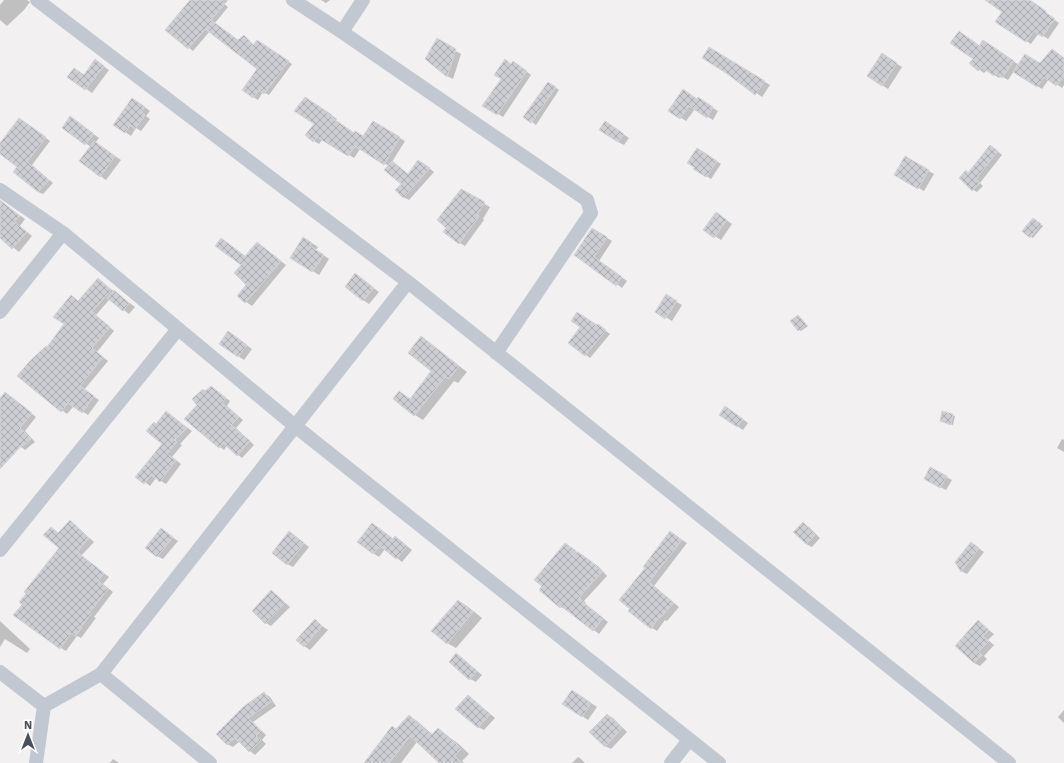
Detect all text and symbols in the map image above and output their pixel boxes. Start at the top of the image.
north arrow [8,715,48,755]
text: N [24,719,32,732]

